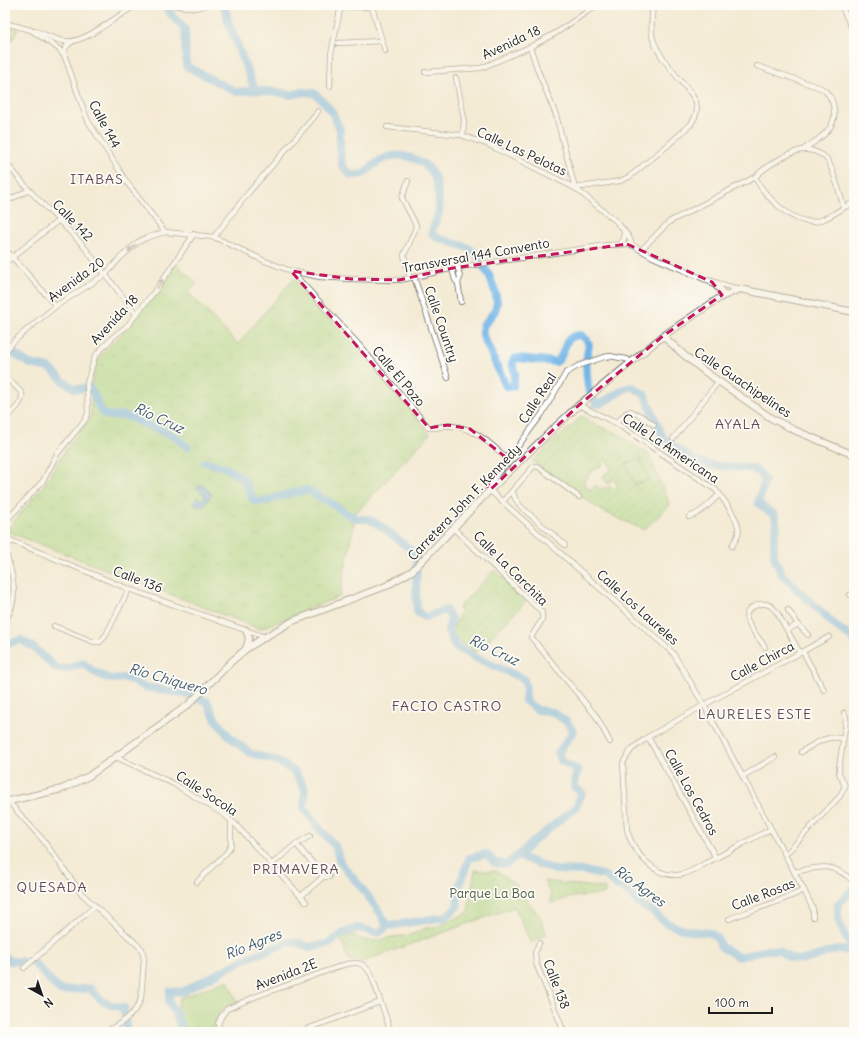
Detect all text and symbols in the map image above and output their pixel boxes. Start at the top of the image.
street label: Avenida 18 [479,21,543,63]
street label: Calle 144 [85,97,124,151]
street label: Calle Las Pelotas [474,123,570,180]
district label: ITABAS [70,170,124,188]
street label: Calle 142 [49,196,97,245]
street label: Transversal 144 Convento [401,234,551,277]
one-way arrow [126,243,137,252]
street label: Avenida 20 [45,253,108,306]
one-way arrow [156,278,164,289]
street label: Calle Country [421,284,463,365]
street label: Avenida 18 [87,291,142,348]
street label: Calle El Pozo [368,343,429,410]
street label: Calle Guachipelines [691,344,795,421]
street label: Calle Real [515,370,560,427]
water label: Río Cruz [131,399,188,438]
street label: Calle La Americana [619,410,722,487]
district label: AYALA [715,415,761,433]
street label: Carretera John F. Kennedy [404,440,525,564]
street label: Calle La Carchita [470,527,552,609]
street label: Calle 136 [111,562,165,597]
street label: Calle Los Laureles [593,566,682,649]
water label: Río Cruz [466,631,523,670]
street label: Calle Chirca [727,638,797,685]
water label: Río Chiquero [127,659,210,699]
district label: FACIO CASTRO [392,697,502,715]
district label: LAURELES ESTE [698,705,812,723]
street label: Calle Los Cedros [661,746,722,839]
street label: Calle Socola [173,767,241,820]
district label: PRIMAVERA [252,860,340,878]
water label: Río Agres [611,861,671,912]
street label: Calle Rosas [729,875,797,914]
district label: QUESADA [17,878,87,896]
park label: Parque La Boa [449,885,535,902]
water label: Río Agres [222,924,285,963]
street label: Avenida 2E [253,955,320,994]
street label: Calle 138 [539,957,574,1011]
north arrow [22,975,62,1015]
scale bar [709,989,772,1015]
text: N [41,995,56,1010]
text: 100 m [715,995,749,1010]

